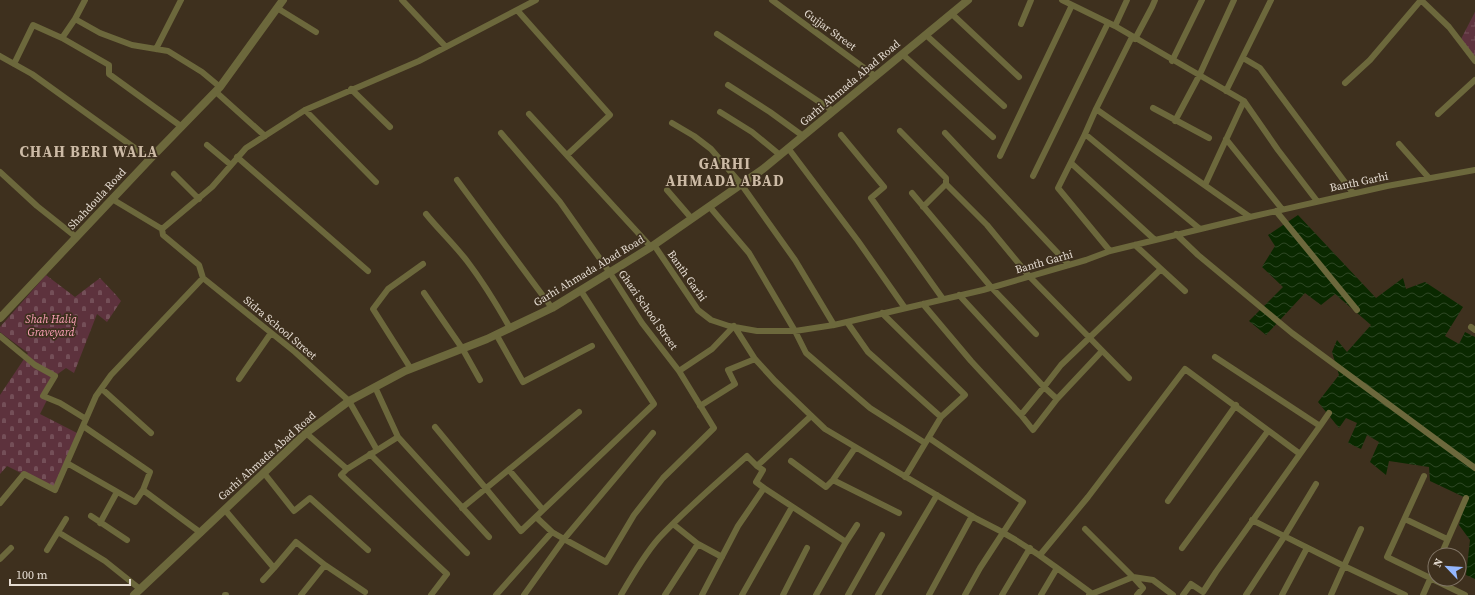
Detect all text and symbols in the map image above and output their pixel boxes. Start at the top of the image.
street label: Gujjar Street [801,6,859,54]
street label: Garhi Ahmada Abad Road [797,36,904,129]
district label: CHAH BERI WALA [20,141,158,162]
district label: GARHI AHMADA ABAD [666,153,784,191]
street label: Shahdoula Road [65,164,130,233]
street label: Banth Garhi [1328,168,1390,196]
street label: Garhi Ahmada Abad Road [531,232,648,310]
street label: Banth Garhi [664,247,710,305]
street label: Banth Garhi [1013,247,1075,277]
street label: Ghazi School Street [615,267,681,353]
street label: Sidra School Street [240,293,320,363]
park label: Shah Haliq Graveyard [25,312,77,340]
street label: Garhi Ahmada Abad Road [215,408,320,504]
north arrow [1427,547,1467,587]
text: N [1430,556,1447,570]
scale bar [10,561,130,587]
text: 100 m [16,567,48,583]

